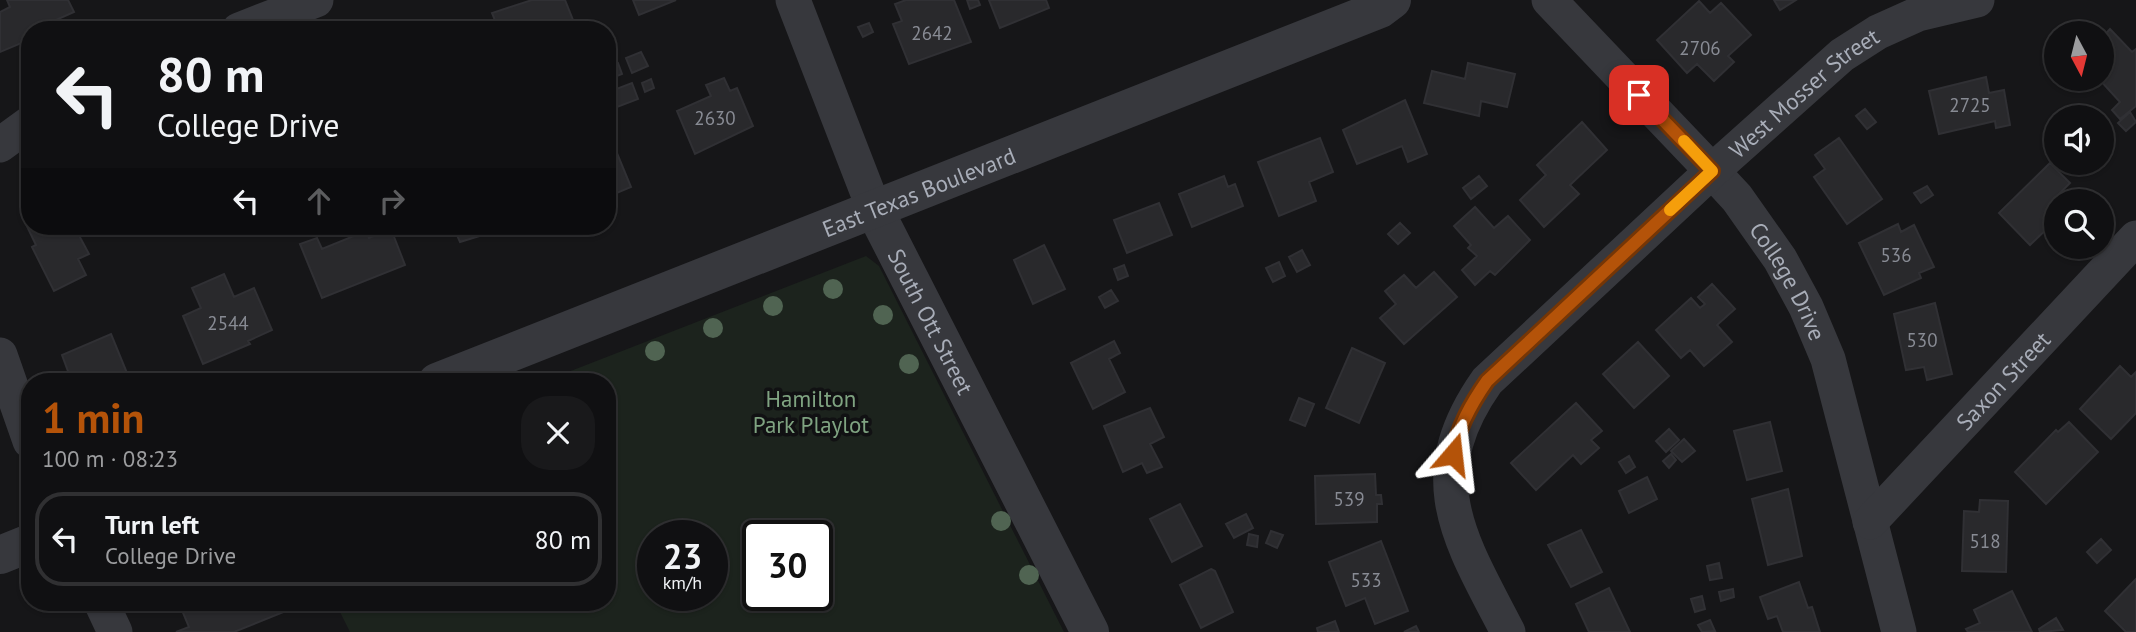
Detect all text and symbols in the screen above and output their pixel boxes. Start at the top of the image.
house number: 2642 [911,21,953,45]
street label: West Mosser Street [1723,21,1884,164]
north arrow [2044,21,2114,91]
map controls [2044,21,2114,259]
house number: 2706 [1679,36,1721,60]
text: 80 m [157,42,264,106]
icon: left [42,49,133,140]
pin [1609,65,1669,125]
icon: arrive [1620,76,1658,114]
house number: 2725 [1949,93,1991,117]
text: College Drive [157,104,340,146]
button: sound [2044,105,2114,175]
house number: 2630 [694,106,736,130]
street label: East Texas Boulevard [818,140,1020,243]
icon: left [227,182,265,220]
icon: ahead [300,182,338,220]
icon: right [373,182,411,220]
button: search [2044,189,2114,259]
street label: College Drive [1744,216,1833,344]
street label: South Ott Street [882,243,981,399]
house number: 536 [1880,243,1912,267]
house number: 2544 [207,311,249,335]
street label: Saxon Street [1949,325,2056,436]
house number: 530 [1906,328,1938,352]
park label: Hamilton Park Playlot [753,384,869,439]
text: 1 min [42,390,144,445]
button: close [521,396,595,470]
position arrow [1416,417,1490,491]
text: 100 m · 08:23 [42,444,178,473]
house number: 539 [1333,487,1365,511]
text: Turn left [105,508,199,541]
icon: left [46,520,84,558]
speed limit sign: 30 [742,520,833,611]
text: 80 m [535,523,591,556]
house number: 518 [1969,529,2001,553]
text: 23 [663,533,702,579]
text: College Drive [105,541,236,570]
house number: 533 [1350,568,1382,592]
text: km/h [663,571,702,594]

